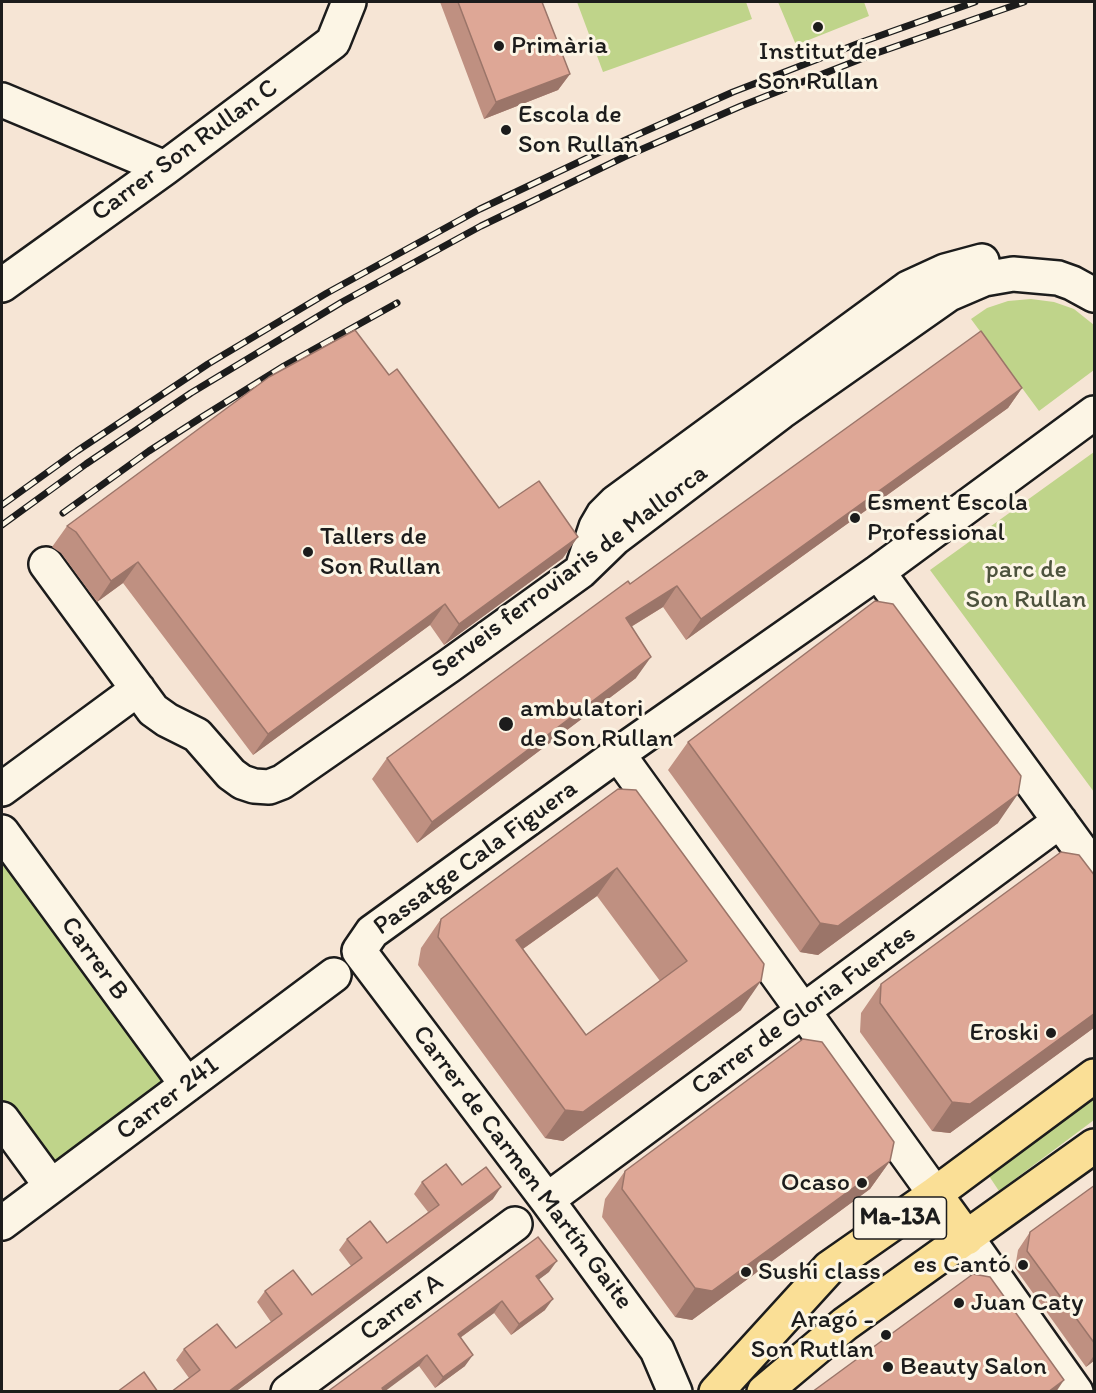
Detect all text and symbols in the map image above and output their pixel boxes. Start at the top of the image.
marker: Institut de Son Rullan [811,20,825,34]
place label: Primària [511,30,608,62]
place label: Institut de Son Rullan [758,36,878,98]
marker: Primària [492,39,506,53]
street label: Carrer Son Rullan C [86,73,284,229]
place label: Escola de Son Rullan [518,99,639,160]
marker: Escola de Son Rullan [499,123,513,137]
street label: Serveis ferroviaris de Mallorca [426,458,714,686]
place label: Esment Escola Professional [867,487,1028,548]
marker: Esment Escola Professional [848,511,862,525]
place label: Tallers de Son Rullan [320,521,441,582]
marker: Tallers de Son Rullan [301,545,315,559]
park label: parc de Son Rullan [966,554,1086,616]
place label: ambulatori de Son Rullan [520,693,673,754]
marker: ambulatori de Son Rullan [497,715,515,733]
street label: Passatge Cala Figuera [368,773,584,943]
street label: Carrer B [53,911,135,1007]
street label: Carrer de Gloria Fuertes [686,919,922,1103]
place label: Eroski [969,1017,1039,1049]
street label: Carrer de Carmen Martín Gaite [405,1020,639,1316]
marker: Eroski [1044,1026,1058,1040]
street label: Carrer 241 [111,1050,225,1148]
place label: Ocaso [781,1167,850,1199]
marker: Ocaso [855,1176,869,1190]
road number: Ma-13A [854,1197,946,1239]
place label: es Cantó [913,1249,1011,1281]
place label: Sushi class [758,1256,881,1288]
marker: es Cantó [1016,1258,1030,1272]
marker: Sushi class [739,1265,753,1279]
street label: Carrer A [354,1267,450,1349]
place label: Juan Caty [971,1287,1083,1319]
marker: Juan Caty [952,1296,966,1310]
place label: Aragó - Son Rutlan [751,1304,874,1366]
marker: Aragó - Son Rutlan [879,1328,893,1342]
place label: Beauty Salon [900,1351,1047,1383]
marker: Beauty Salon [881,1360,895,1374]

